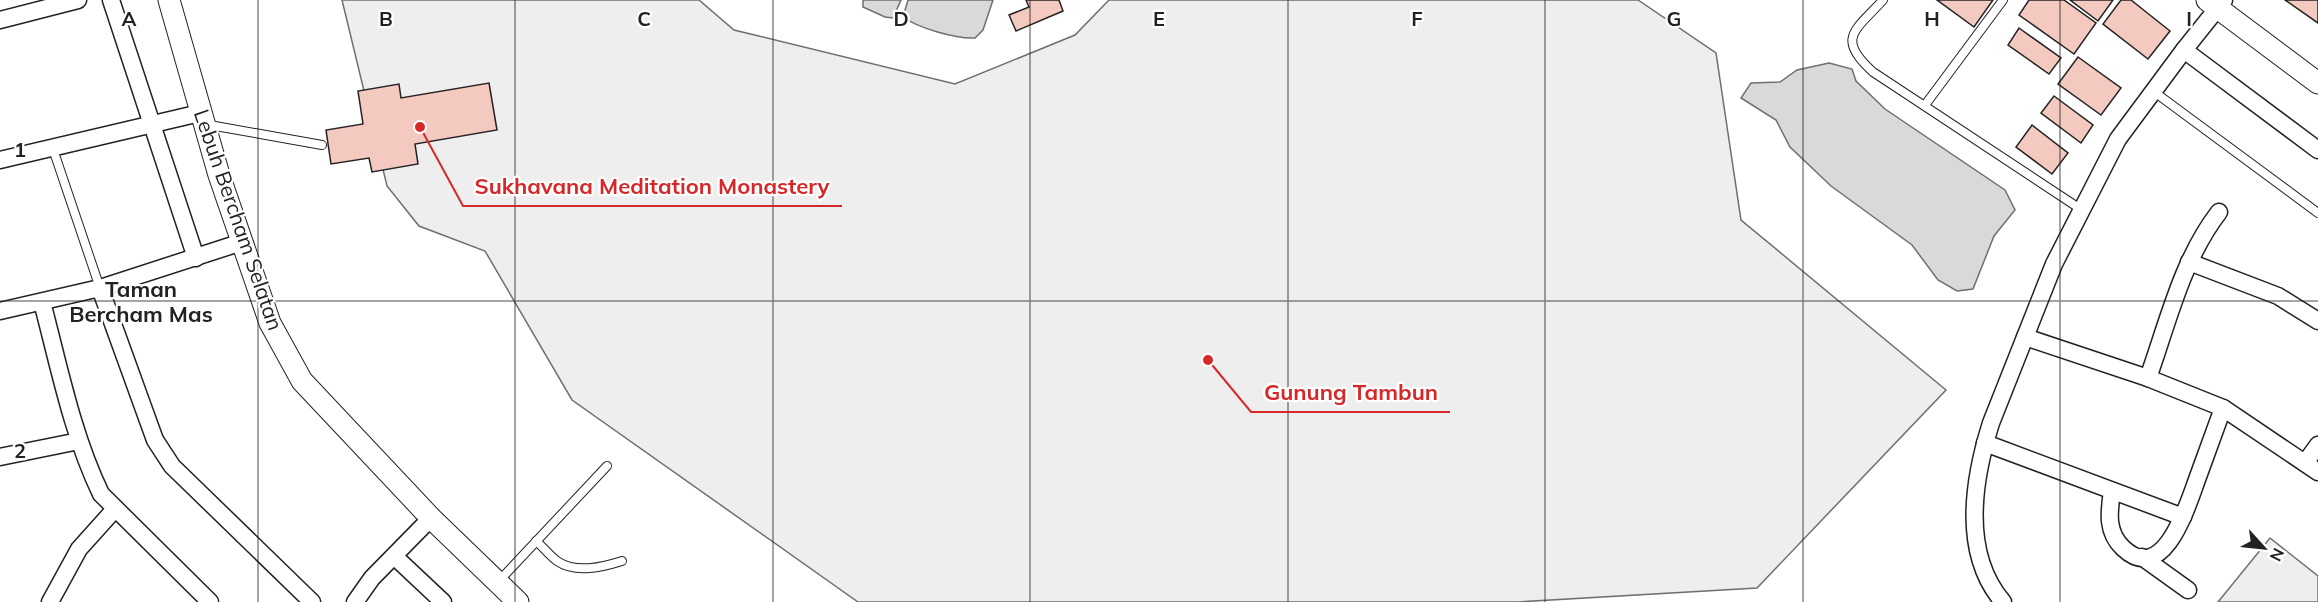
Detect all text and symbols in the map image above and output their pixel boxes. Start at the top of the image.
text: A [122,6,137,31]
text: B [379,6,393,31]
text: C [637,6,651,31]
text: D [893,6,909,31]
text: E [1153,6,1165,31]
text: F [1411,6,1423,31]
text: G [1667,6,1681,31]
text: H [1924,6,1940,31]
text: I [2186,6,2192,31]
street label: Lebuh Bercham Selatan [189,106,289,334]
text: 1 [14,137,26,162]
callout: Sukhavana Meditation Monastery [463,166,842,206]
text: Sukhavana Meditation Monastery [474,172,830,200]
district label: Taman Bercham Mas [69,275,213,328]
callout: Gunung Tambun [1251,372,1450,412]
text: Gunung Tambun [1264,378,1438,406]
text: 2 [14,438,26,463]
north arrow [2234,518,2294,578]
text: N [2266,545,2289,565]

